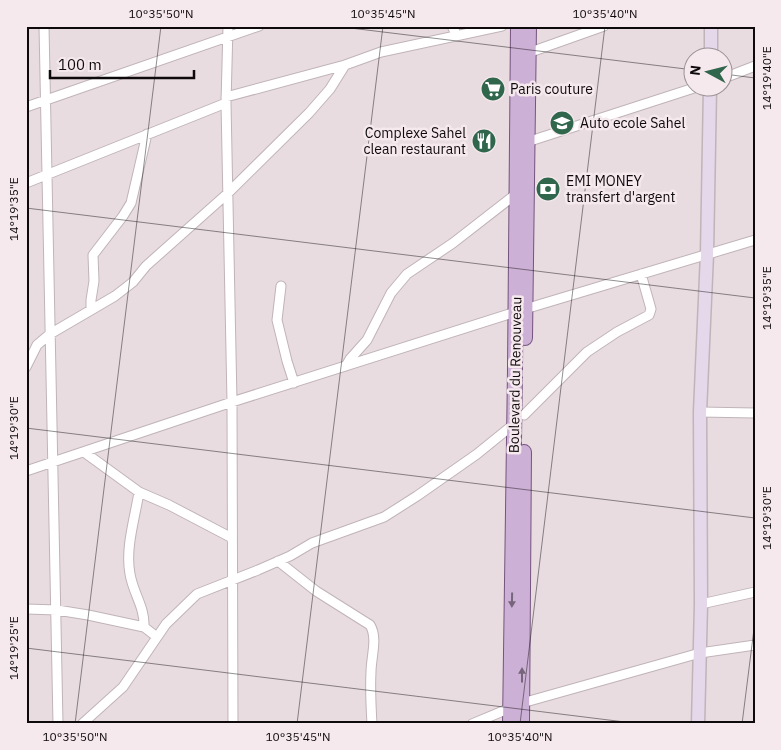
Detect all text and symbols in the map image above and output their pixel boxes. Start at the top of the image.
text: 10°35'50"N [128,6,194,21]
text: 10°35'45"N [350,6,416,21]
text: 10°35'40"N [572,6,638,21]
text: 14°19'40"E [759,46,774,110]
scale bar [50,48,194,80]
north arrow [684,48,734,98]
text: 100 m [58,55,102,74]
text: N [686,64,705,77]
supermarket icon: Paris couture [480,76,506,102]
place label: Paris couture [510,80,593,98]
school or university icon: Auto ecole Sahel [549,110,575,136]
place label: Auto ecole Sahel [580,114,685,132]
place label: Complexe Sahel clean restaurant [363,124,466,158]
restaurant icon: Complexe Sahel clean restaurant [471,128,497,154]
place label: EMI MONEY transfert d'argent [566,172,675,206]
bank icon: EMI MONEY transfert d'argent [535,176,561,202]
text: 14°19'35"E [6,177,21,241]
text: 14°19'35"E [759,266,774,330]
street label: Boulevard du Renouveau [505,297,525,453]
text: 14°19'30"E [6,396,21,460]
text: 14°19'30"E [759,486,774,550]
one-way arrow [508,592,516,608]
text: 14°19'25"E [6,616,21,680]
one-way arrow [518,667,526,683]
text: 10°35'50"N [42,729,108,744]
text: 10°35'45"N [265,729,331,744]
text: 10°35'40"N [487,729,553,744]

